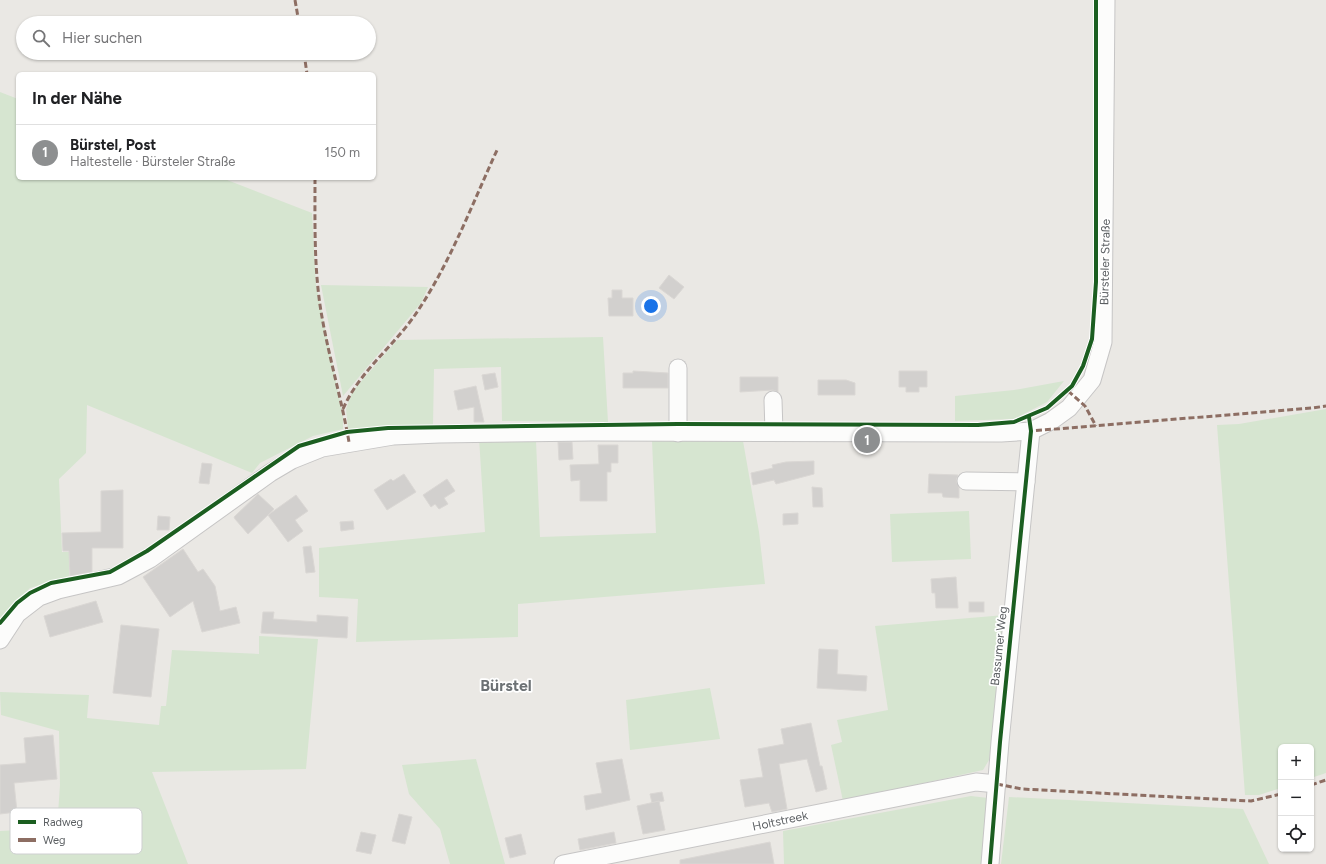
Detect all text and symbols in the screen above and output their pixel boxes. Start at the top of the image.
search box [16,16,376,60]
icon: search [30,27,52,49]
text: Hier suchen [62,29,142,47]
text: In der Nähe [32,88,122,108]
text: Bürstel, Post [70,136,156,154]
text: 1 [42,145,48,160]
text: 150 m [325,145,360,160]
text: Haltestelle · Bürsteler Straße [70,154,235,169]
street label: Bürsteler Straße [1097,218,1113,305]
your location [641,296,661,316]
pin: 1 [854,425,880,455]
street label: Bassumer Weg [988,606,1010,686]
district label: Bürstel [480,676,532,695]
map controls [1278,744,1314,852]
button: + [1278,744,1314,780]
button: − [1278,780,1314,816]
legend [10,808,142,854]
street label: Holtstreek [751,808,809,834]
text: Radweg [43,816,83,829]
button: locate [1278,816,1314,852]
text: Weg [43,834,66,847]

